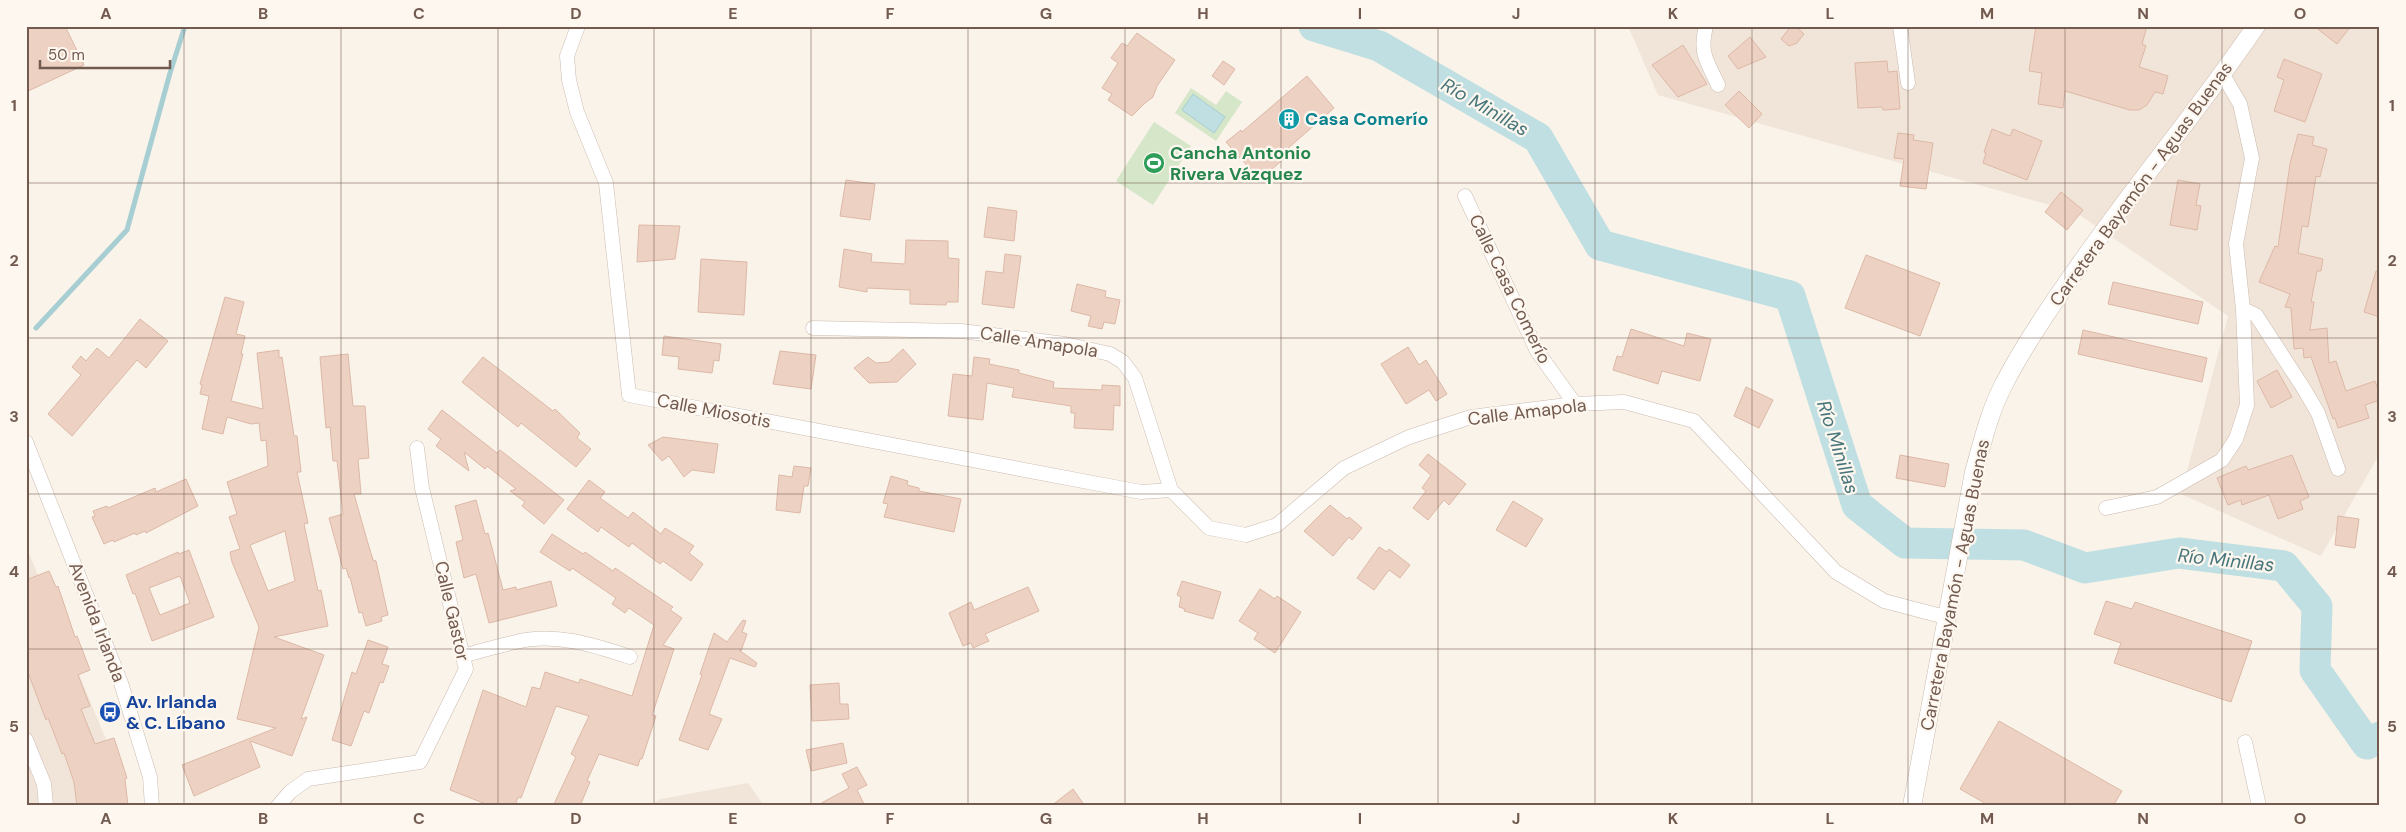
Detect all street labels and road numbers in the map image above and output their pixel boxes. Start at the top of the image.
street label: Carretera Bayamón - Aguas Buenas [2044,57,2238,311]
street label: Calle Casa Comerío [1463,210,1557,368]
street label: Calle Amapola [978,321,1100,363]
street label: Calle Miosotis [655,388,773,434]
street label: Calle Amapola [1466,393,1588,431]
street label: Carretera Bayamón - Aguas Buenas [1915,437,1995,733]
street label: Avenida Irlanda [63,558,131,686]
street label: Calle Gastor [429,559,475,664]

